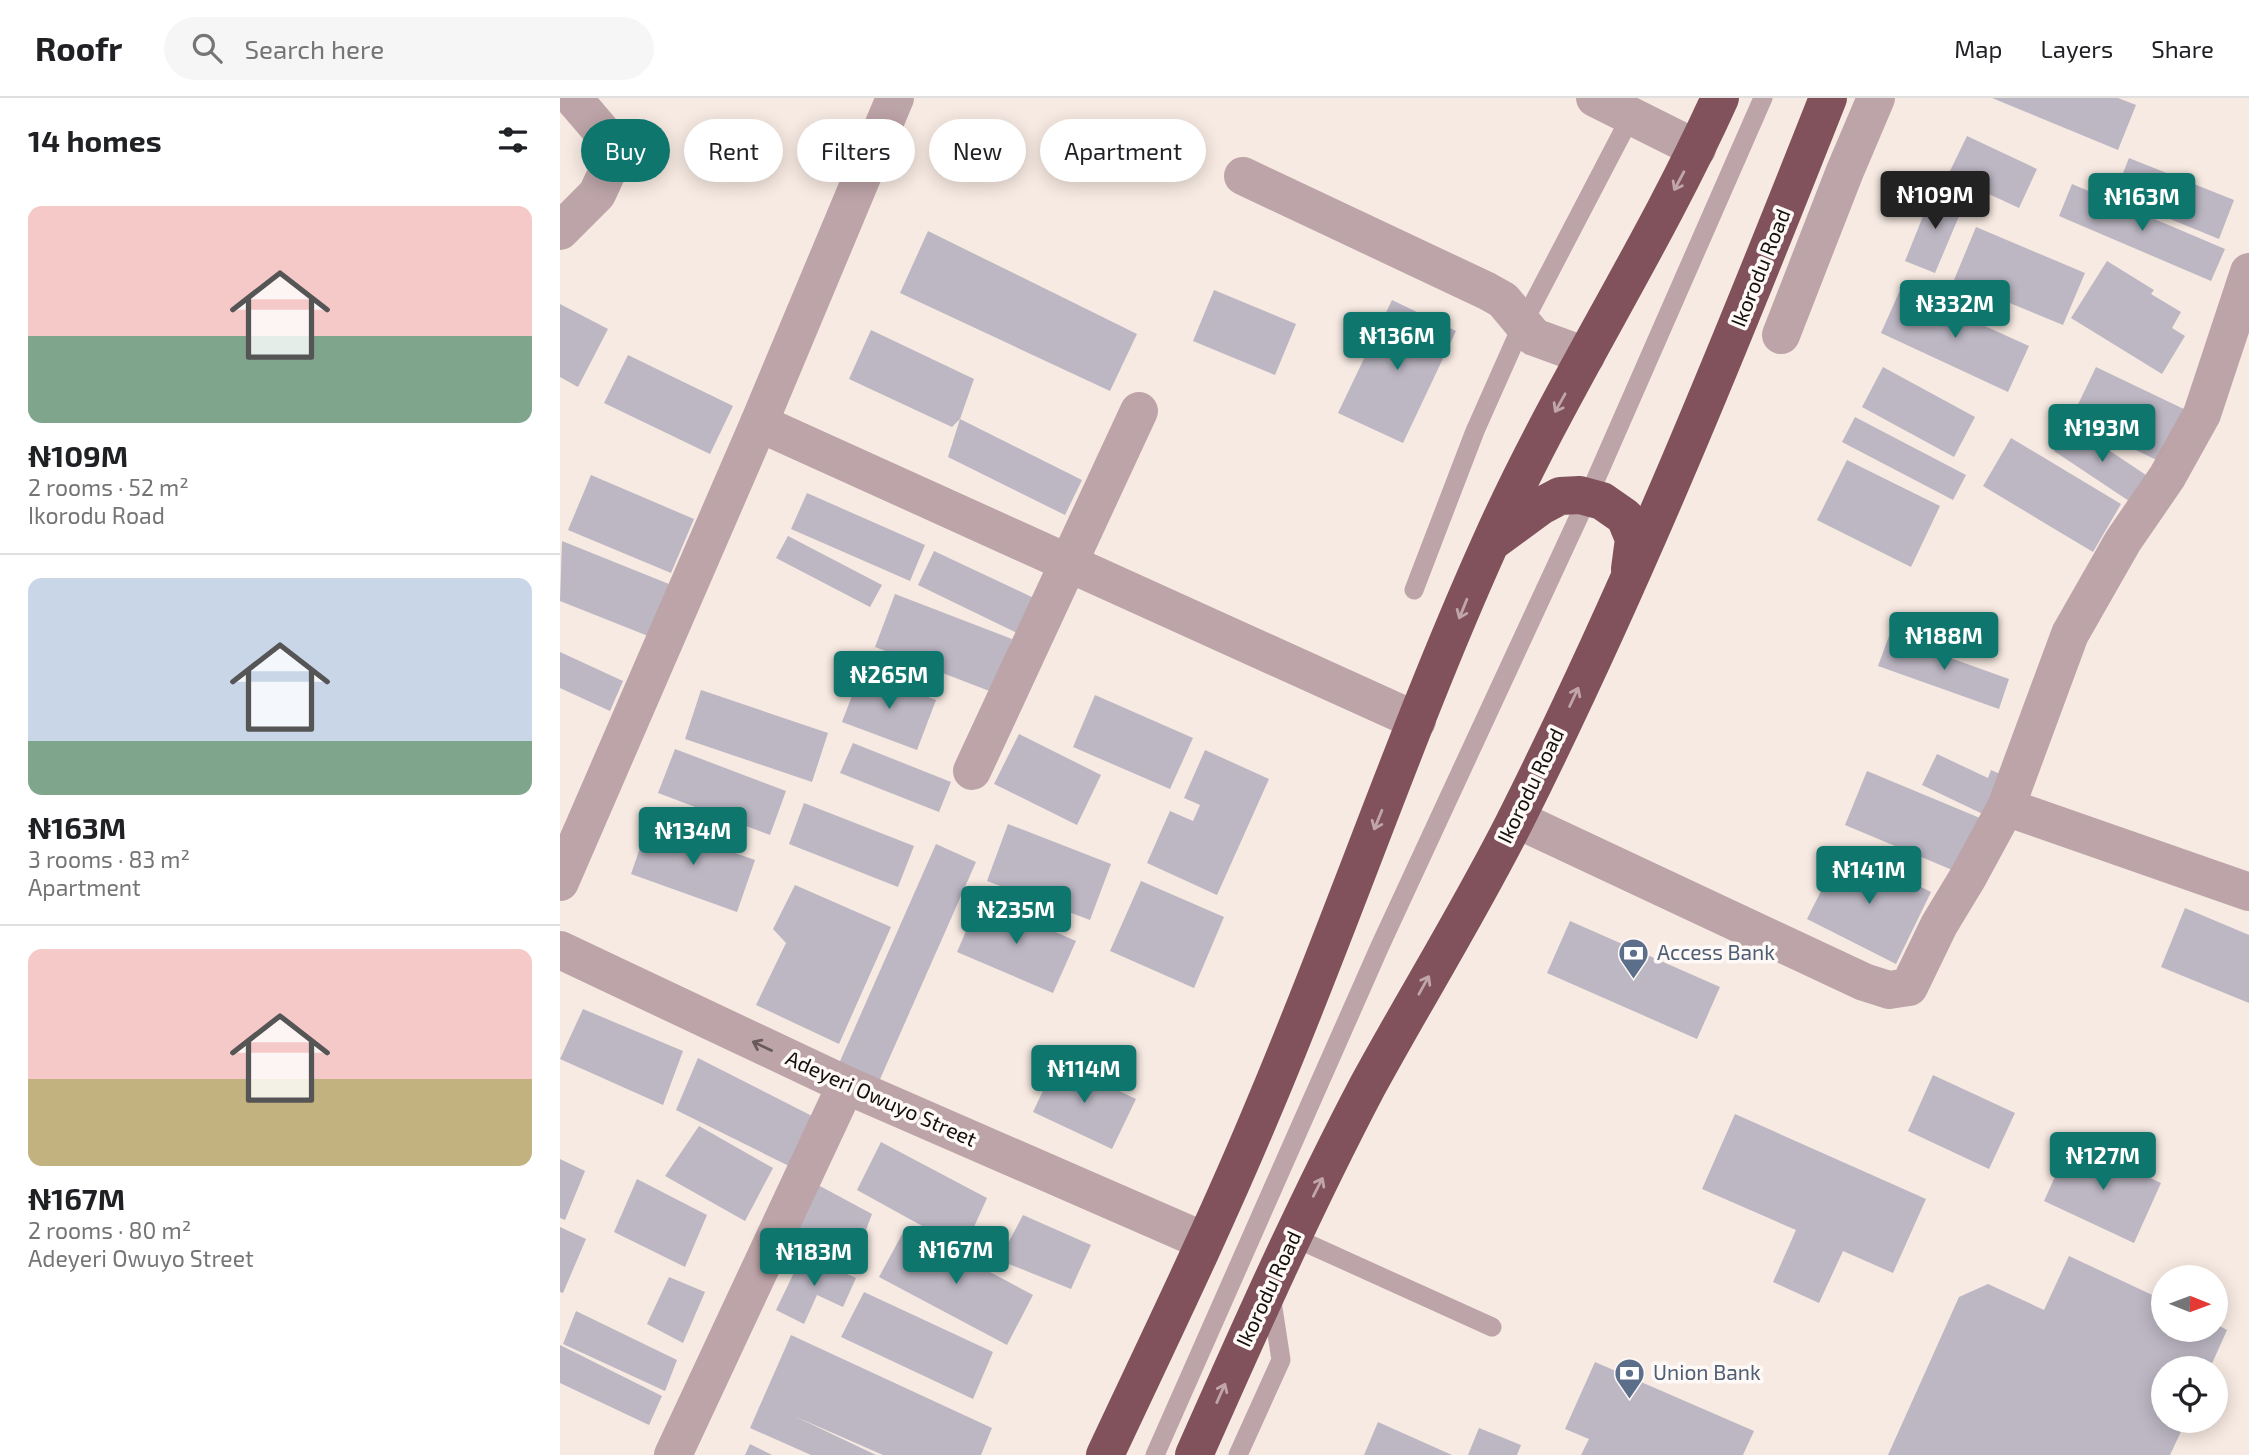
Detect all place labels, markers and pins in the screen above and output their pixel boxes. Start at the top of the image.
pin: ₦109M [1886,172,1984,231]
pin: ₦163M [2093,174,2191,233]
pin: ₦332M [1906,280,2004,340]
pin: ₦136M [1348,313,1446,372]
pin: ₦193M [2053,404,2151,464]
pin: ₦188M [1895,612,1993,672]
pin: ₦265M [840,652,938,711]
pin: ₦134M [644,808,742,867]
pin: ₦141M [1820,846,1918,906]
pin: ₦235M [967,886,1065,946]
bank icon: Access Bank [1617,936,1651,980]
place label: Access Bank [1657,939,1775,964]
pin: ₦114M [1035,1046,1133,1105]
pin: ₦127M [2054,1132,2152,1192]
pin: ₦167M [907,1226,1005,1286]
pin: ₦183M [765,1228,863,1288]
bank icon: Union Bank [1613,1356,1647,1400]
place label: Union Bank [1653,1359,1761,1384]

